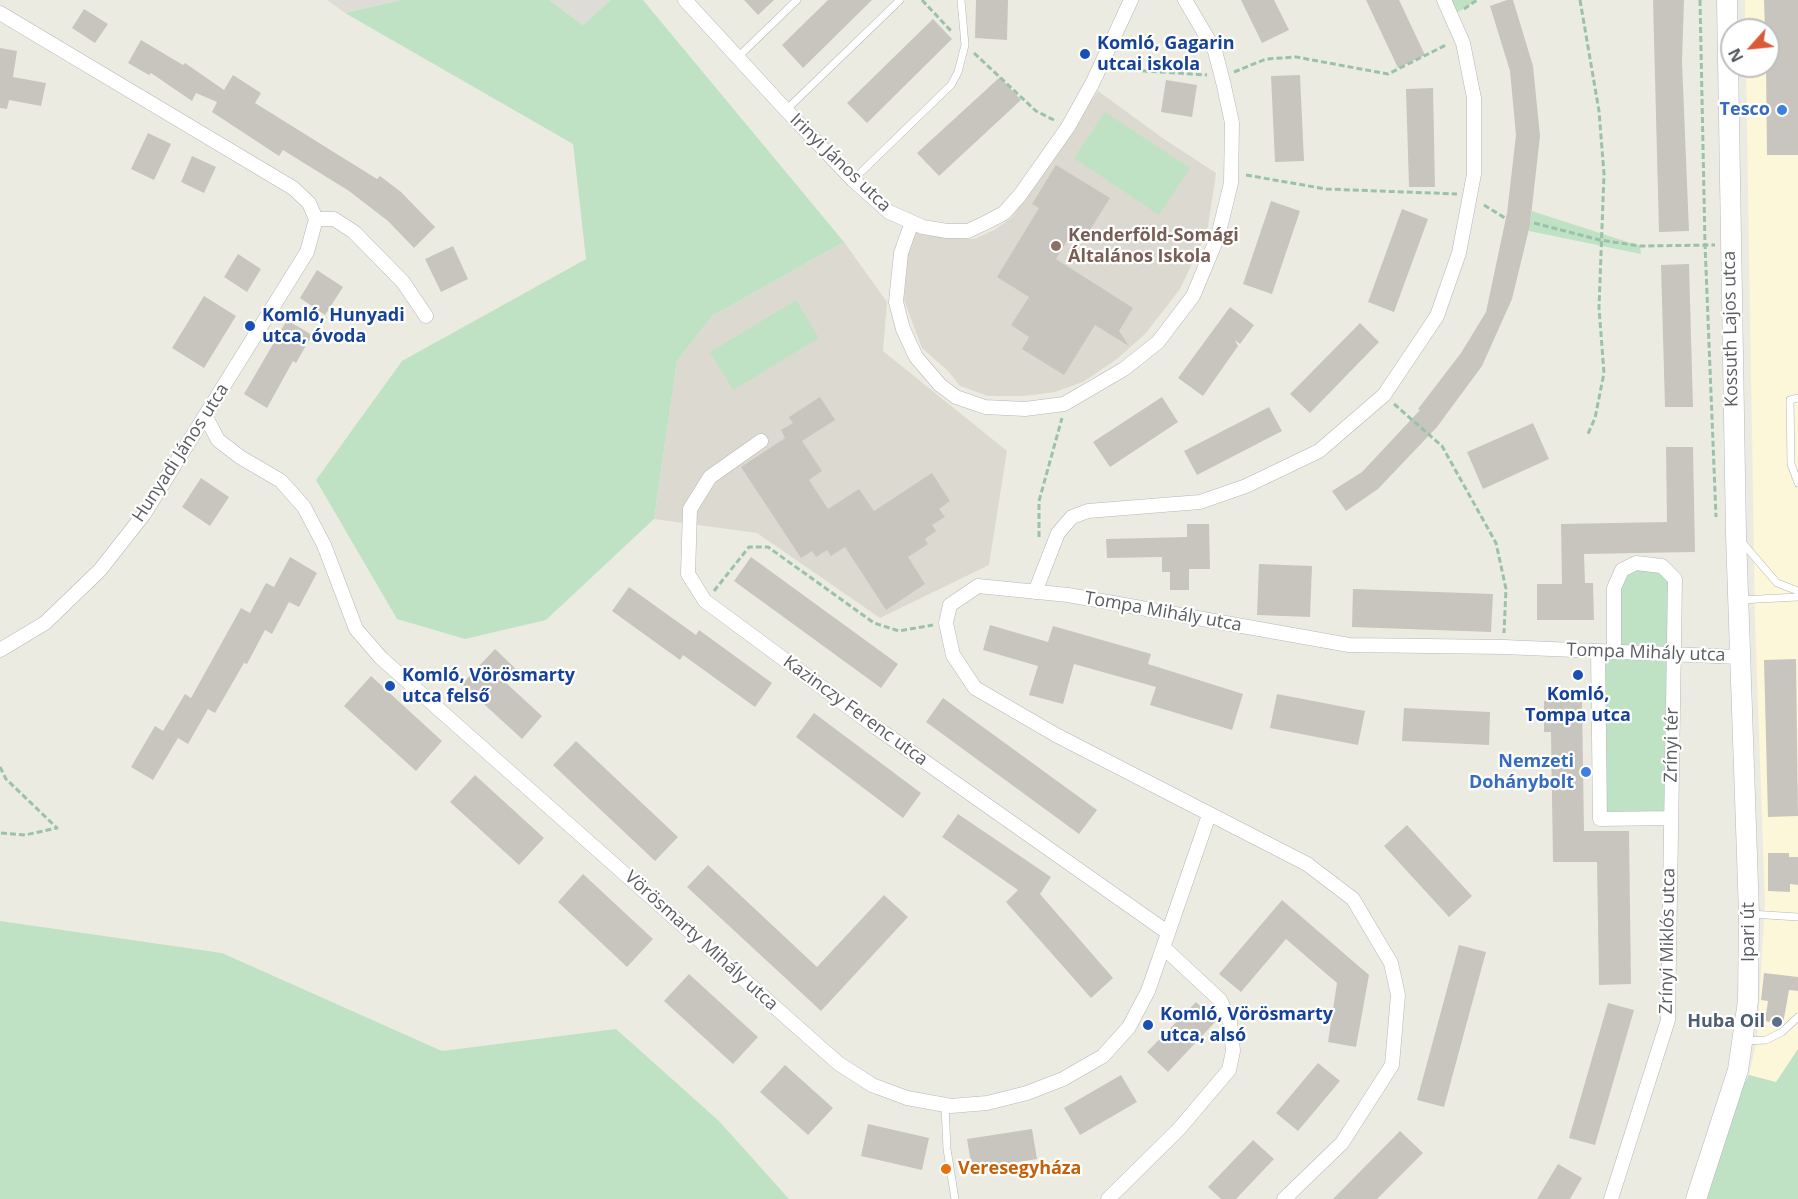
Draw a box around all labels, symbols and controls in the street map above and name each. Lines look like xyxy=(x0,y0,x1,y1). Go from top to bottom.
north arrow xyxy=(1720,18,1780,78)
place label: Komló, Gagarin utcai iskola xyxy=(1097,33,1235,76)
text: N xyxy=(1723,44,1749,66)
marker: Komló, Gagarin utcai iskola xyxy=(1078,47,1092,61)
place label: Tesco xyxy=(1720,99,1770,121)
marker: Tesco xyxy=(1775,103,1789,117)
street label: Irinyi János utca xyxy=(785,109,895,217)
place label: Kenderföld-Somági Általános Iskola xyxy=(1068,225,1239,268)
marker: Kenderföld-Somági Általános Iskola xyxy=(1049,239,1063,253)
street label: Kossuth Lajos utca xyxy=(1719,251,1743,407)
place label: Komló, Hunyadi utca, óvoda xyxy=(262,305,405,348)
marker: Komló, Hunyadi utca, óvoda xyxy=(243,319,257,333)
street label: Hunyadi János utca xyxy=(128,380,234,526)
street label: Tompa Mihály utca xyxy=(1083,588,1243,636)
street label: Tompa Mihály utca xyxy=(1566,639,1726,667)
street label: Kazinczy Ferenc utca xyxy=(779,651,931,771)
place label: Komló, Vörösmarty utca felső xyxy=(402,665,575,708)
marker: Komló, Tompa utca xyxy=(1571,668,1585,682)
marker: Komló, Vörösmarty utca felső xyxy=(383,679,397,693)
place label: Komló, Tompa utca xyxy=(1525,684,1631,726)
street label: Zrínyi tér xyxy=(1661,707,1683,783)
place label: Nemzeti Dohánybolt xyxy=(1469,751,1574,794)
marker: Nemzeti Dohánybolt xyxy=(1579,765,1593,779)
street label: Vörösmarty Mihály utca xyxy=(620,867,782,1015)
street label: Zrínyi Miklós utca xyxy=(1656,868,1680,1014)
street label: Ipari út xyxy=(1738,902,1760,962)
place label: Komló, Vörösmarty utca, alsó xyxy=(1160,1004,1333,1046)
place label: Huba Oil xyxy=(1687,1011,1765,1033)
marker: Huba Oil xyxy=(1770,1015,1784,1029)
marker: Komló, Vörösmarty utca, alsó xyxy=(1141,1018,1155,1032)
place label: Veresegyháza xyxy=(958,1158,1081,1180)
marker: Veresegyháza xyxy=(939,1162,953,1176)

